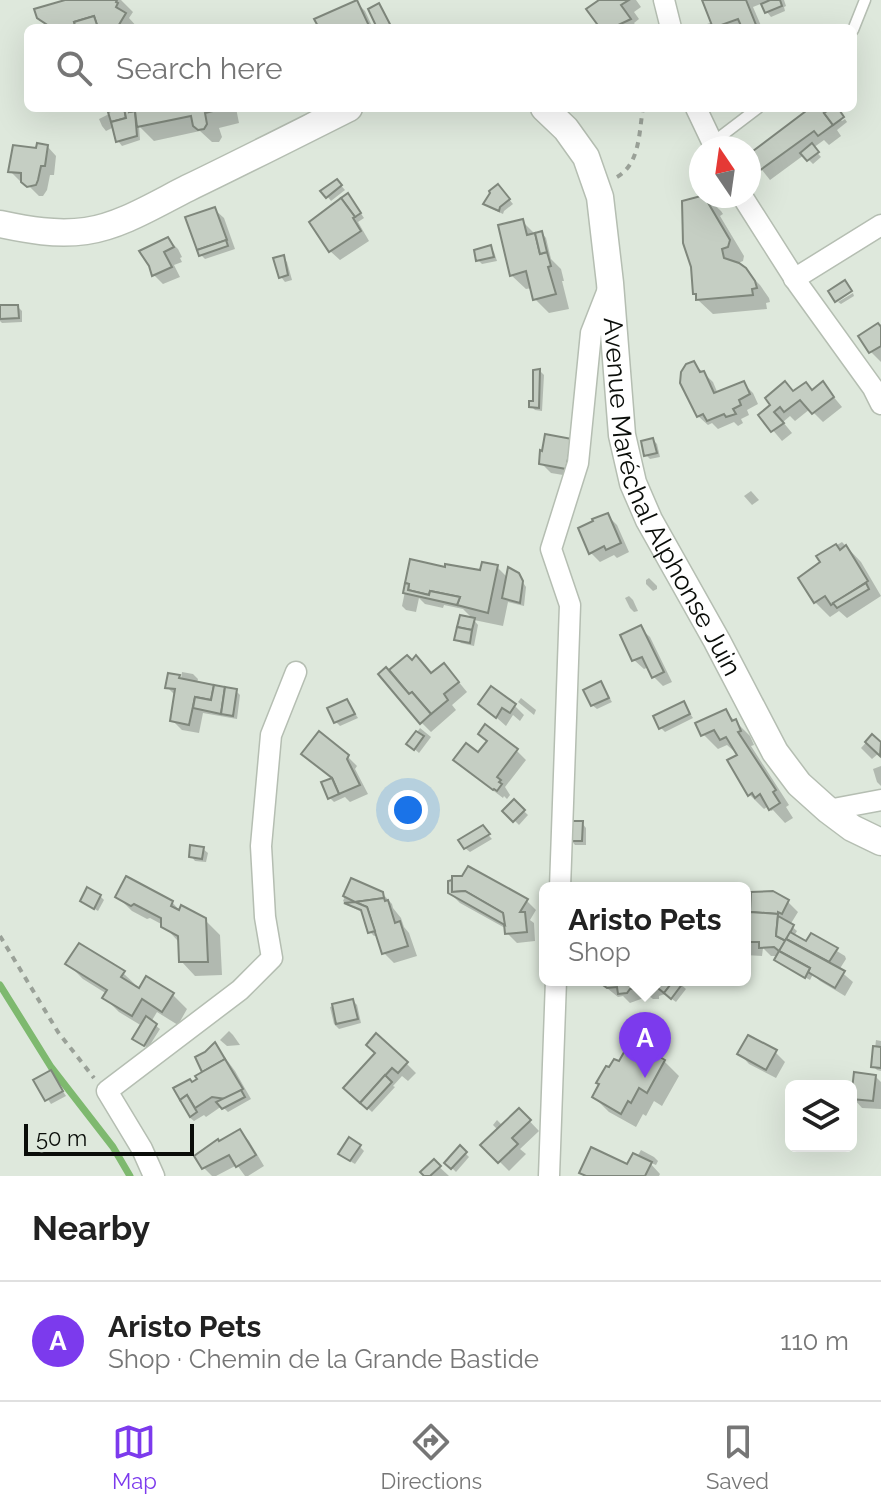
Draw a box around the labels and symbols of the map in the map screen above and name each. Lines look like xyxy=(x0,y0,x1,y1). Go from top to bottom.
north arrow xyxy=(689,136,761,208)
street label: Avenue Maréchal Alphonse Juin xyxy=(598,316,747,681)
your location xyxy=(388,790,428,830)
pin: A xyxy=(619,1012,671,1078)
scale bar xyxy=(24,1120,194,1156)

